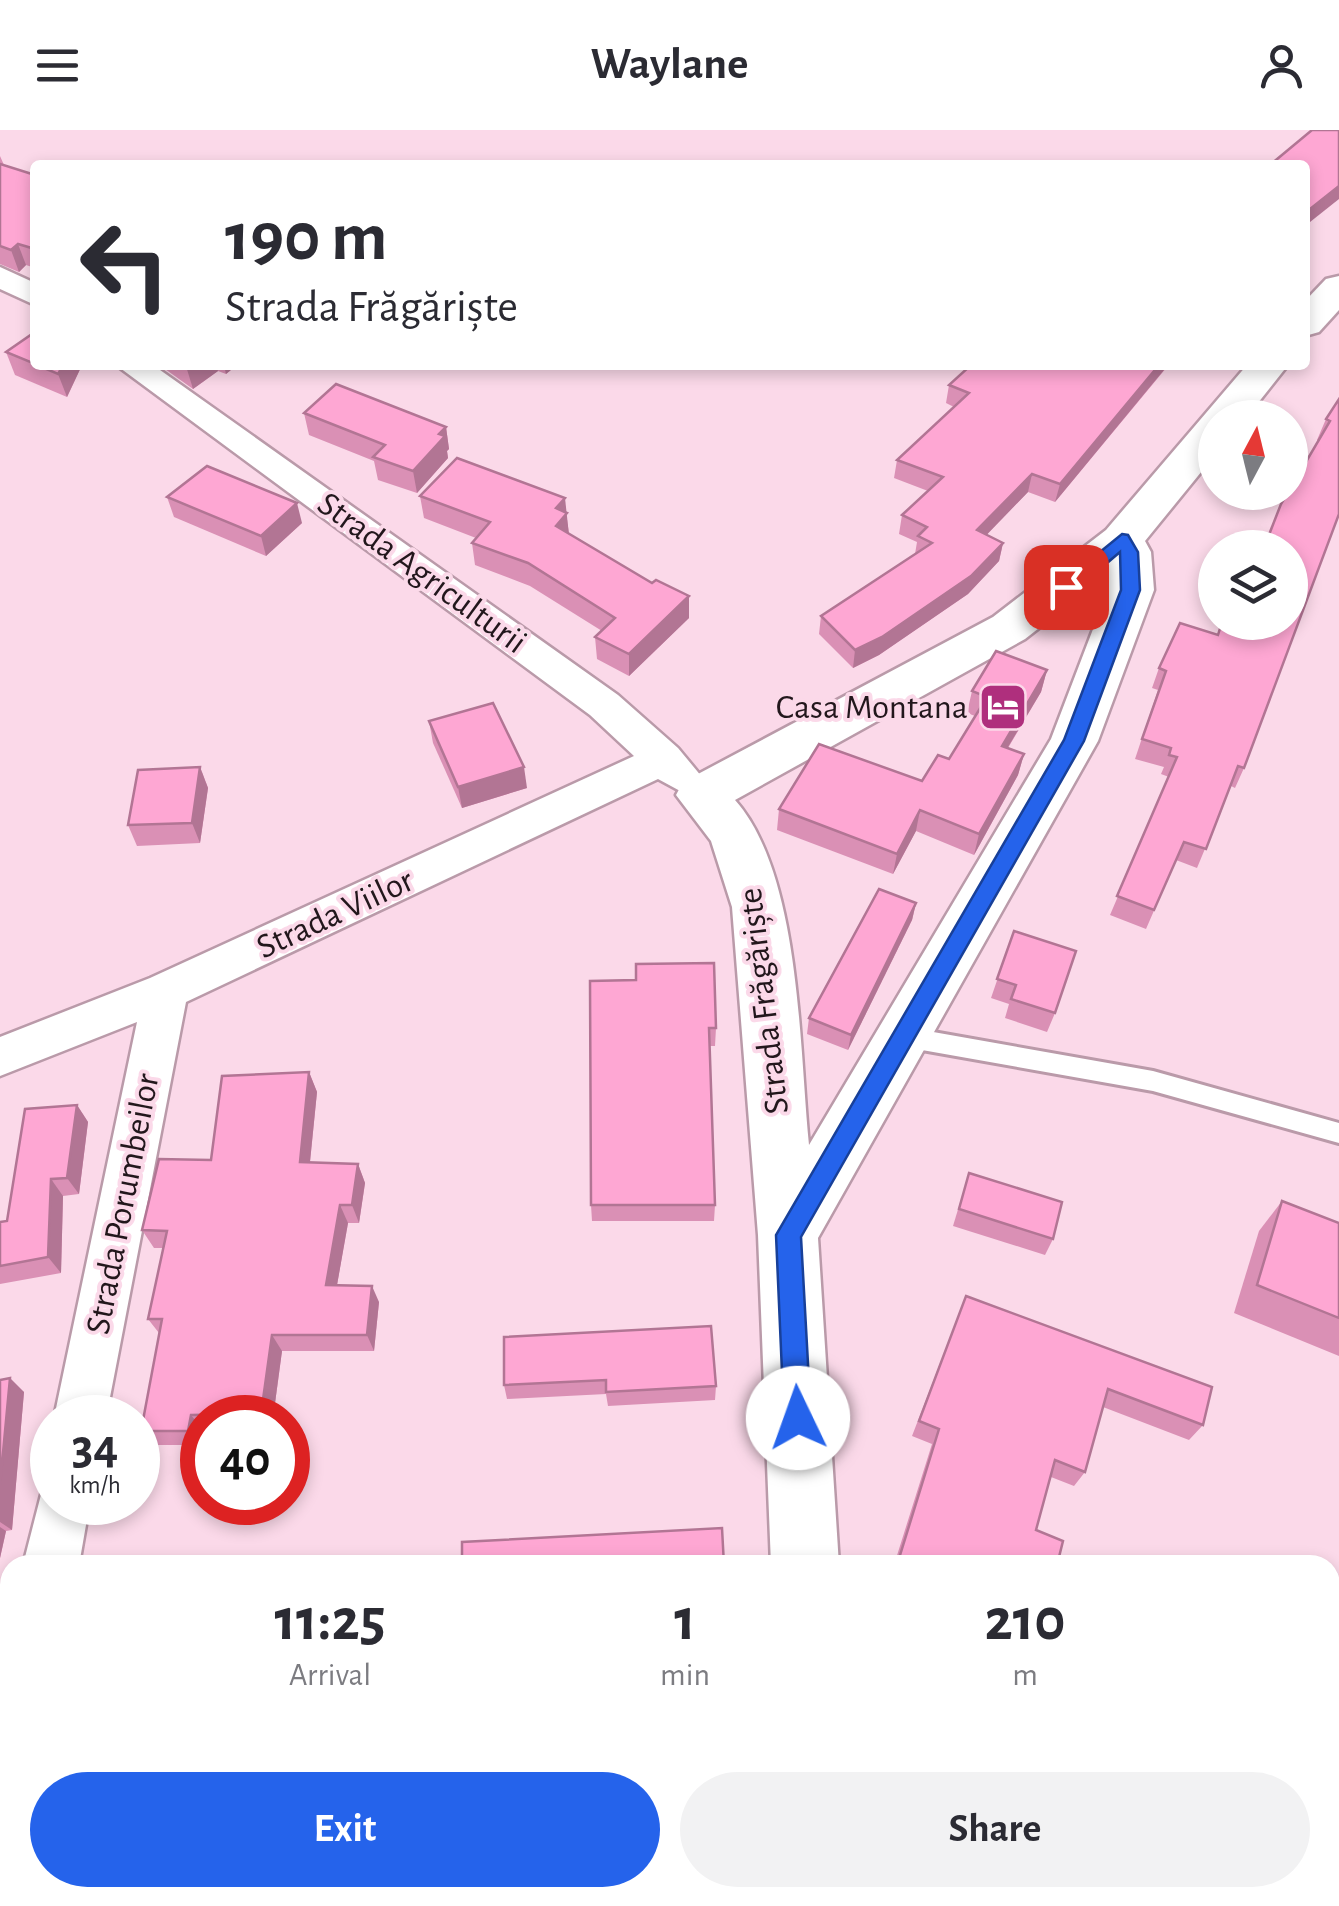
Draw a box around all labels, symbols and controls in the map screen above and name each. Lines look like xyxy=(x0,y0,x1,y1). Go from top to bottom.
icon: menu xyxy=(30,38,85,93)
icon: person xyxy=(1254,38,1309,93)
text: Waylane xyxy=(591,42,748,87)
icon: left xyxy=(60,200,190,330)
text: 190 m xyxy=(225,203,388,273)
text: Strada Frăgăriște xyxy=(225,285,518,330)
north arrow xyxy=(1198,400,1308,510)
map controls xyxy=(1198,400,1308,640)
street label: Strada Agriculturii xyxy=(311,486,533,660)
button: layers xyxy=(1198,530,1308,640)
pin xyxy=(1024,545,1109,630)
icon: arrive xyxy=(1039,560,1094,615)
hotel icon: Casa Montana xyxy=(977,681,1029,733)
place label: Casa Montana xyxy=(776,690,968,725)
street label: Strada Viilor xyxy=(251,862,419,965)
street label: Strada Frăgăriște xyxy=(733,886,797,1116)
street label: Strada Porumbeilor xyxy=(81,1070,166,1337)
position arrow xyxy=(746,1366,850,1470)
speed limit sign: 40 xyxy=(180,1395,310,1525)
text: 34 xyxy=(72,1423,118,1473)
text: km/h xyxy=(69,1473,121,1498)
text: 11:25 xyxy=(274,1591,386,1651)
text: 1 xyxy=(674,1591,696,1651)
text: 210 xyxy=(984,1591,1066,1651)
text: Arrival xyxy=(289,1659,371,1691)
text: min xyxy=(660,1659,710,1691)
text: m xyxy=(1012,1659,1038,1691)
button: Exit xyxy=(30,1772,660,1887)
button: Share xyxy=(680,1772,1310,1887)

